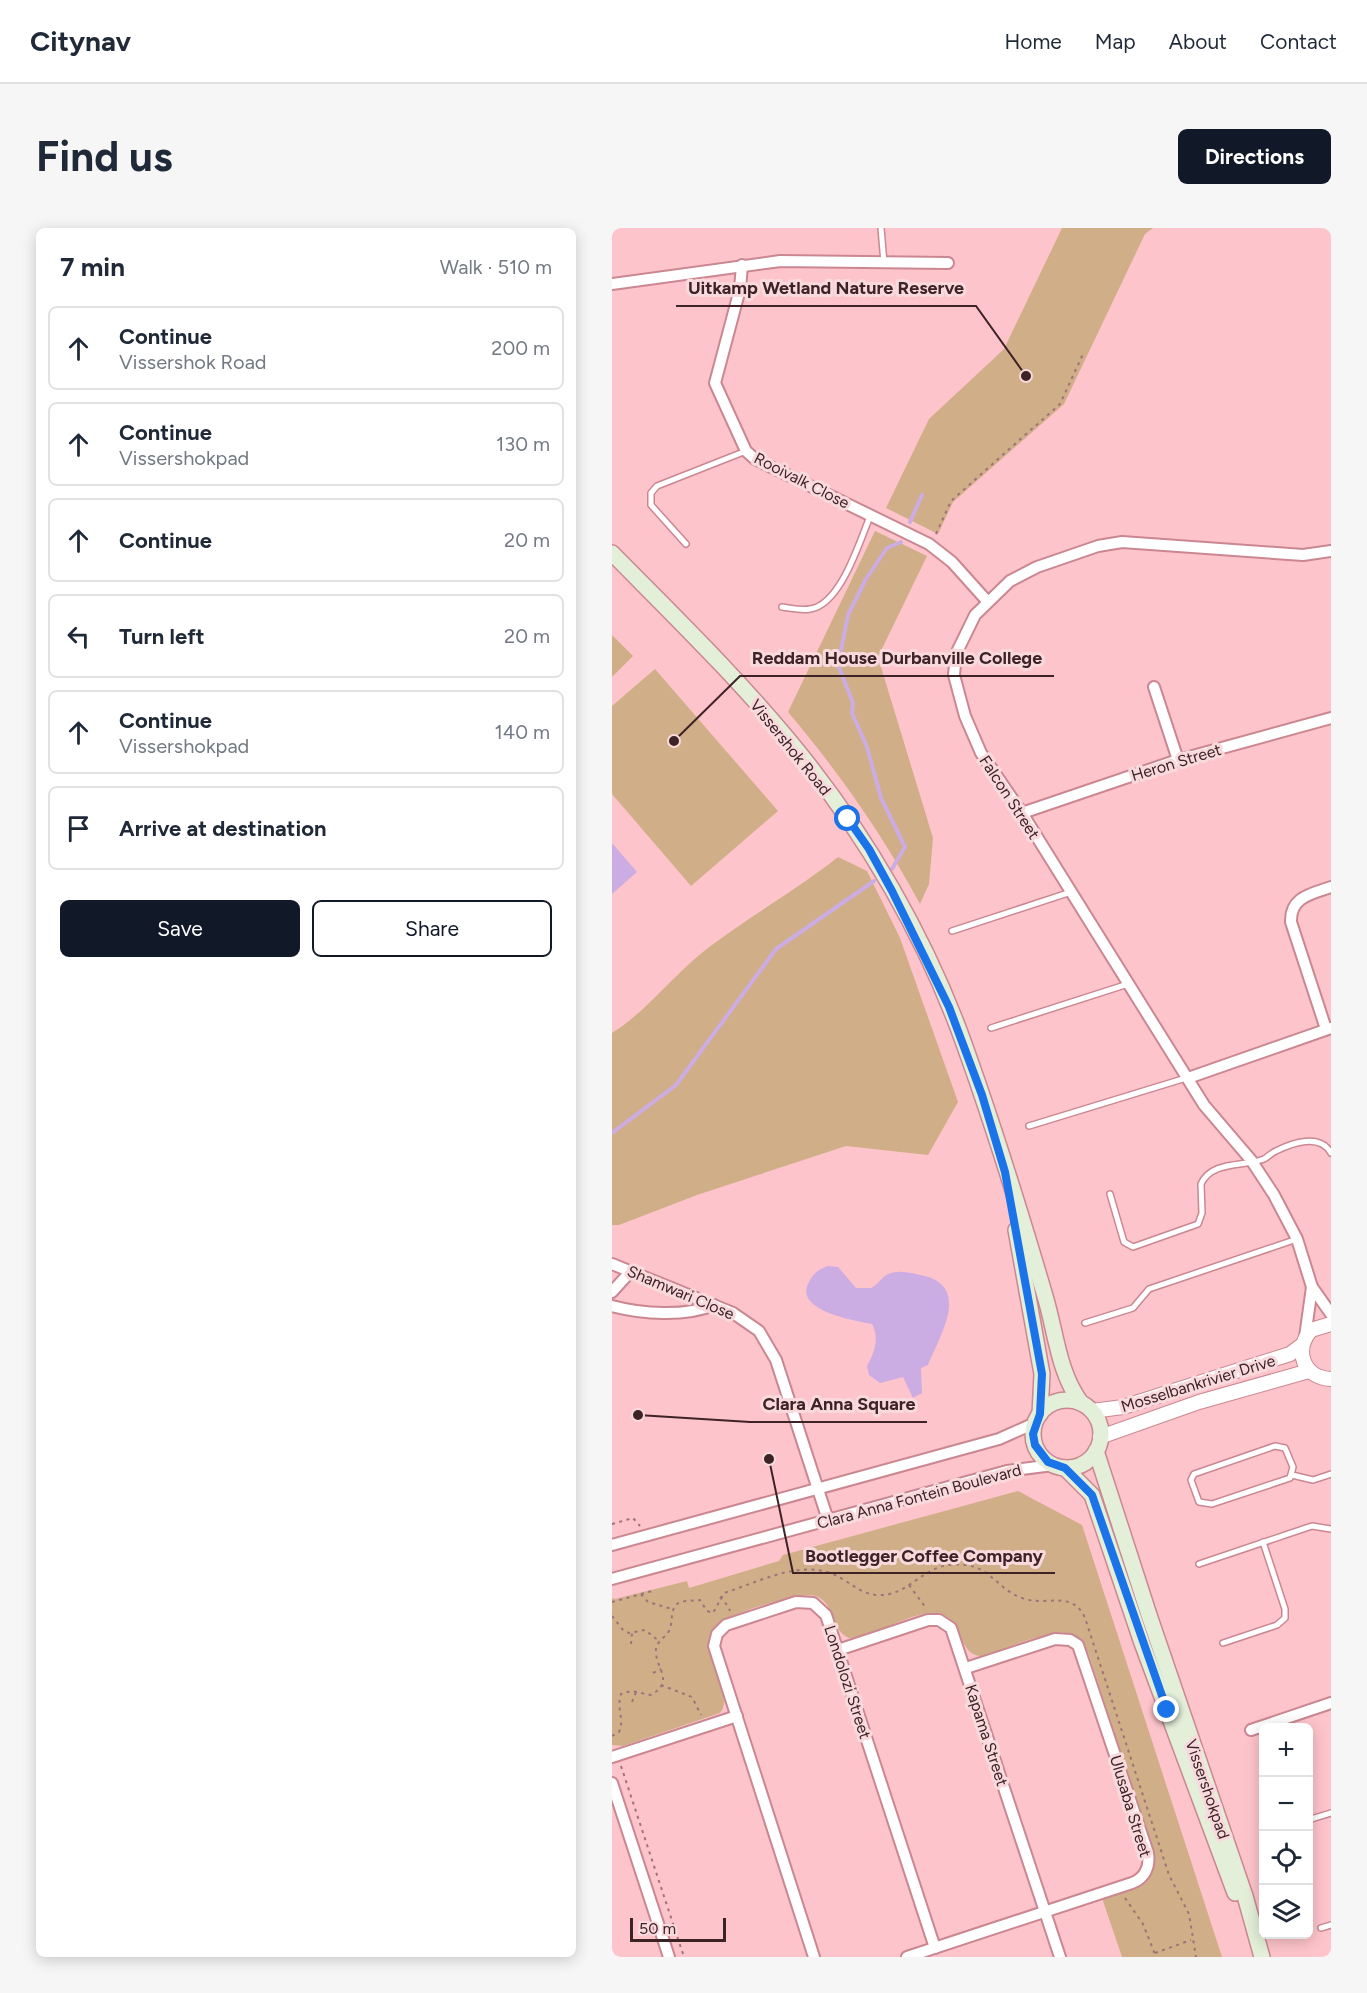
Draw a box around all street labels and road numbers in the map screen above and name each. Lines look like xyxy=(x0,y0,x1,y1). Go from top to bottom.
street label: Rooivalk Close xyxy=(751,448,853,513)
street label: Vissershok Road xyxy=(746,695,835,799)
street label: Heron Street xyxy=(1129,740,1223,785)
street label: Falcon Street xyxy=(975,752,1044,843)
street label: Shamwari Close xyxy=(624,1261,737,1324)
street label: Mosselbankrivier Drive xyxy=(1119,1351,1278,1416)
street label: Clara Anna Fontein Boulevard xyxy=(815,1460,1023,1533)
street label: Londolozi Street xyxy=(820,1623,875,1741)
street label: Kapama Street xyxy=(961,1682,1012,1788)
street label: Vissershokpad xyxy=(1182,1737,1233,1842)
street label: Ulusaba Street xyxy=(1106,1753,1155,1859)

